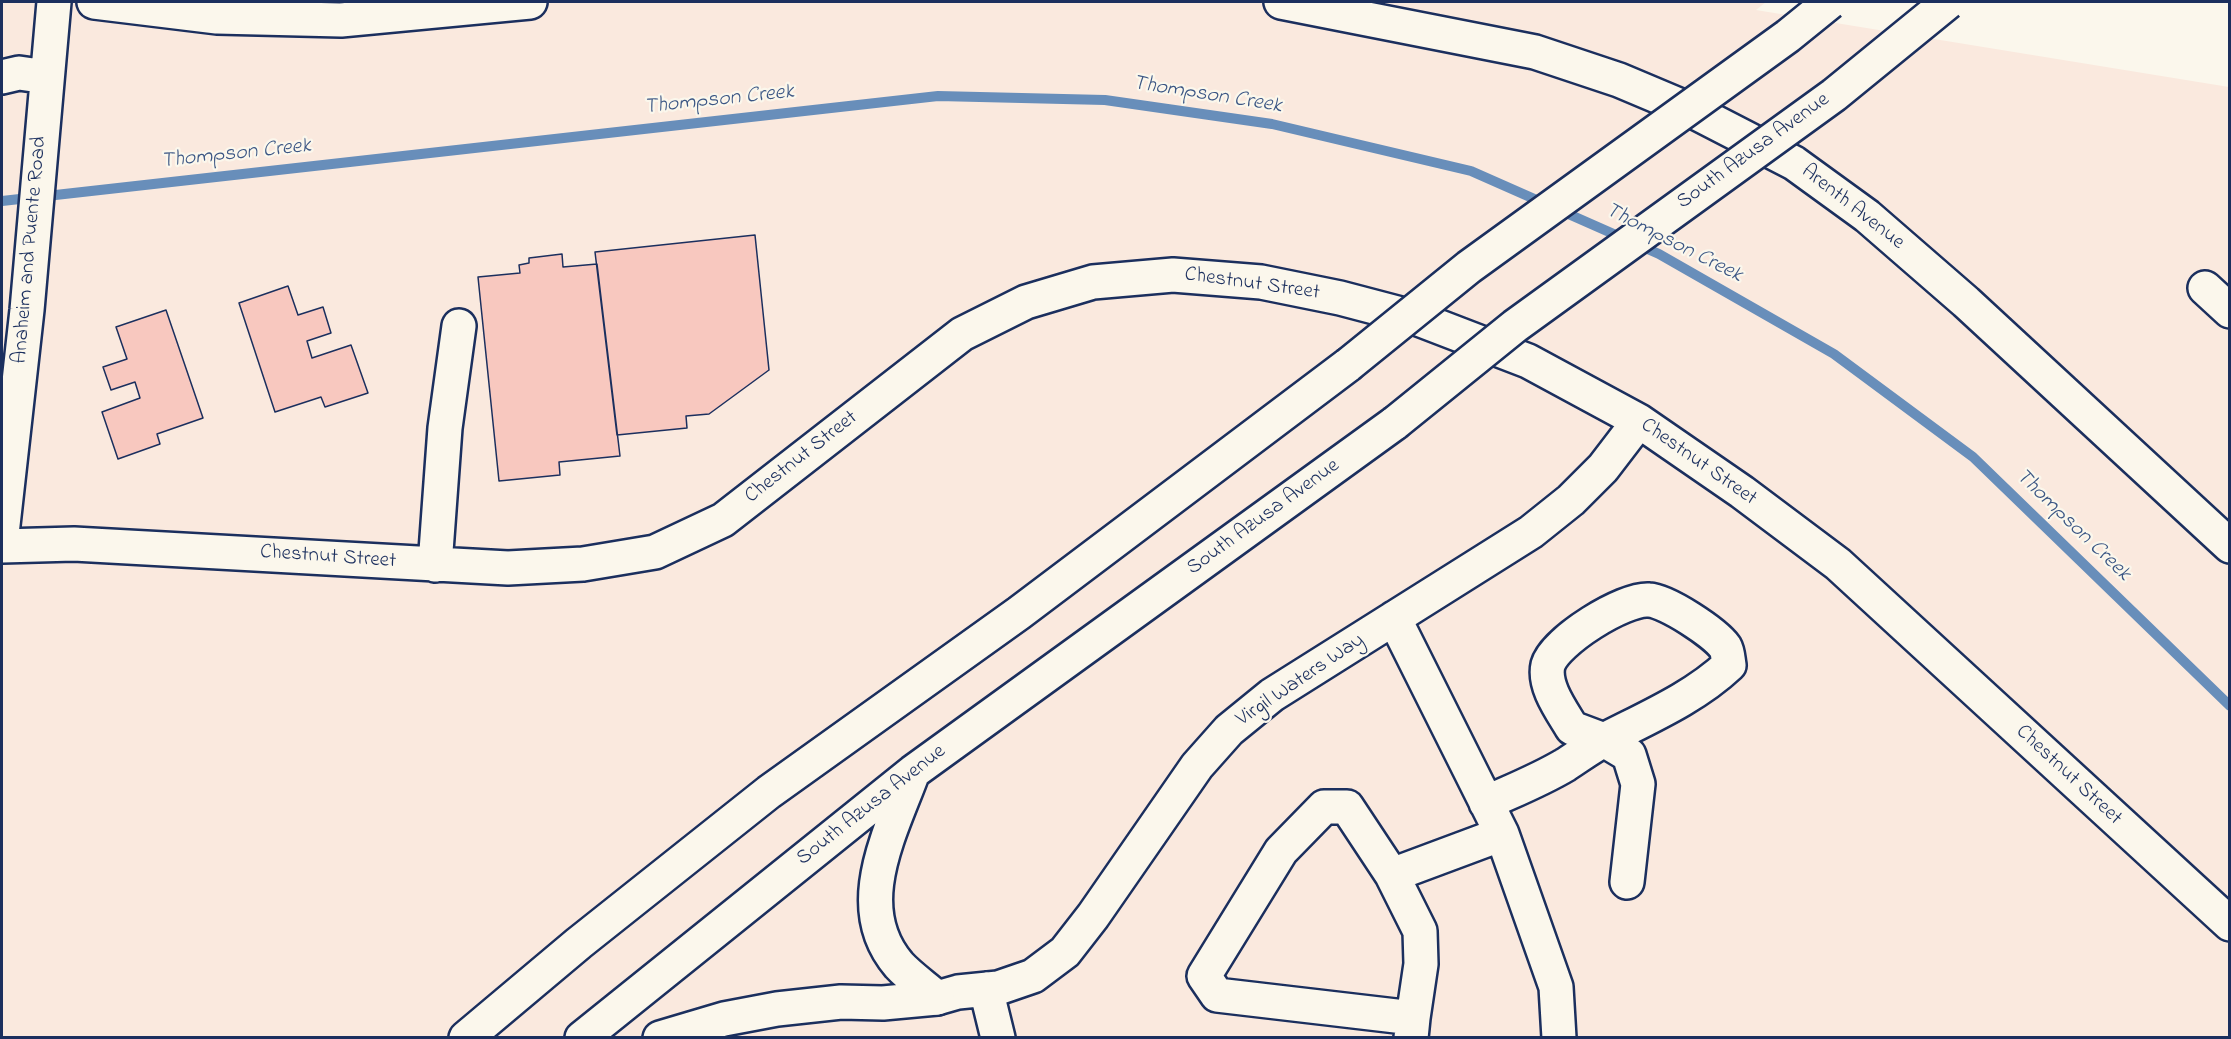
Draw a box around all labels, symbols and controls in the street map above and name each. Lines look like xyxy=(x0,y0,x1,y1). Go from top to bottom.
water label: Thompson Creek xyxy=(1130,71,1284,121)
water label: Thompson Creek xyxy=(643,80,795,122)
street label: South Azusa Avenue xyxy=(1673,88,1835,216)
water label: Thompson Creek xyxy=(160,134,312,176)
street label: Anaheim and Puente Road xyxy=(9,135,53,365)
street label: Arenth Avenue xyxy=(1795,160,1909,256)
water label: Thompson Creek xyxy=(1600,198,1746,290)
street label: Chestnut Street xyxy=(1183,263,1321,307)
street label: Chestnut Street xyxy=(741,406,863,510)
street label: Chestnut Street xyxy=(1635,414,1761,512)
street label: South Azusa Avenue xyxy=(1183,454,1345,582)
water label: Thompson Creek xyxy=(2009,464,2135,588)
street label: Chestnut Street xyxy=(259,541,397,575)
street label: Virgil Waters Way xyxy=(1232,629,1370,733)
street label: Chestnut Street xyxy=(2010,720,2126,832)
street label: South Azusa Avenue xyxy=(792,740,952,872)

